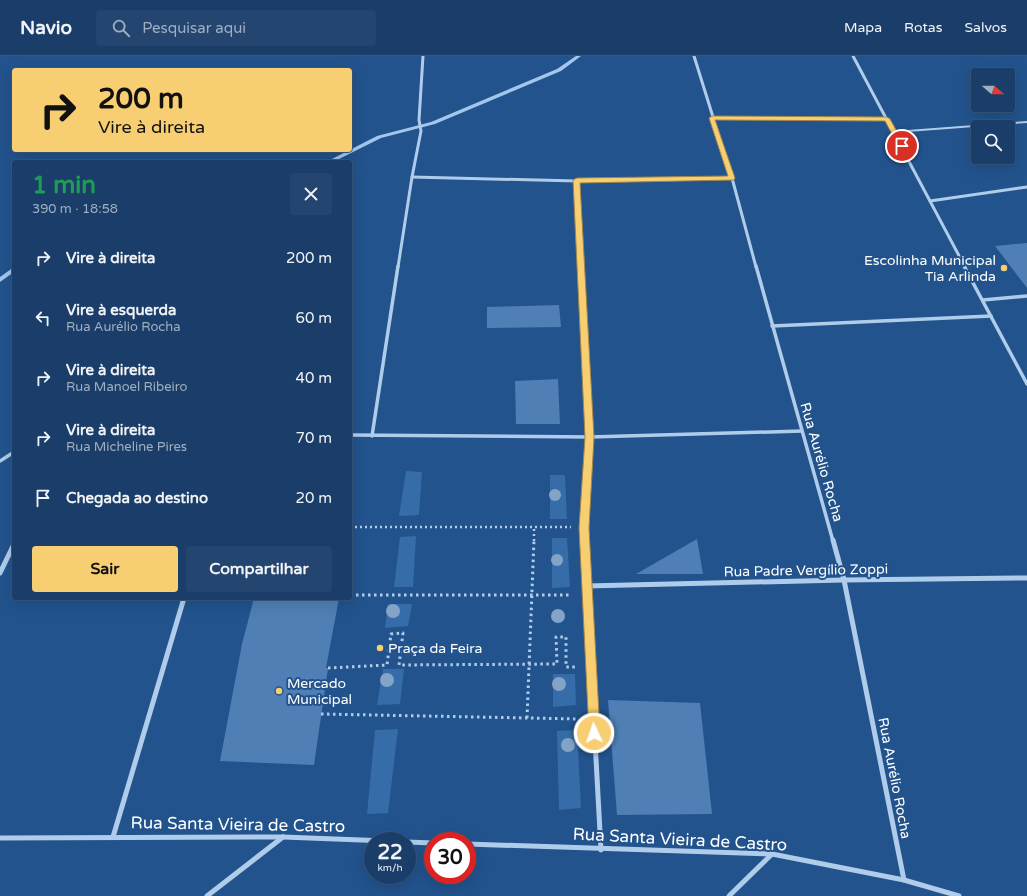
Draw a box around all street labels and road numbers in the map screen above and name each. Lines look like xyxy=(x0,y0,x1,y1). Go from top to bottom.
street label: Rua Aurélio Rocha xyxy=(796,401,847,524)
street label: Rua Padre Vergílio Zoppi xyxy=(724,561,888,580)
street label: Rua Aurélio Rocha xyxy=(874,716,915,840)
street label: Rua Santa Vieira de Castro xyxy=(131,812,345,837)
street label: Rua Santa Vieira de Castro xyxy=(572,823,788,856)

